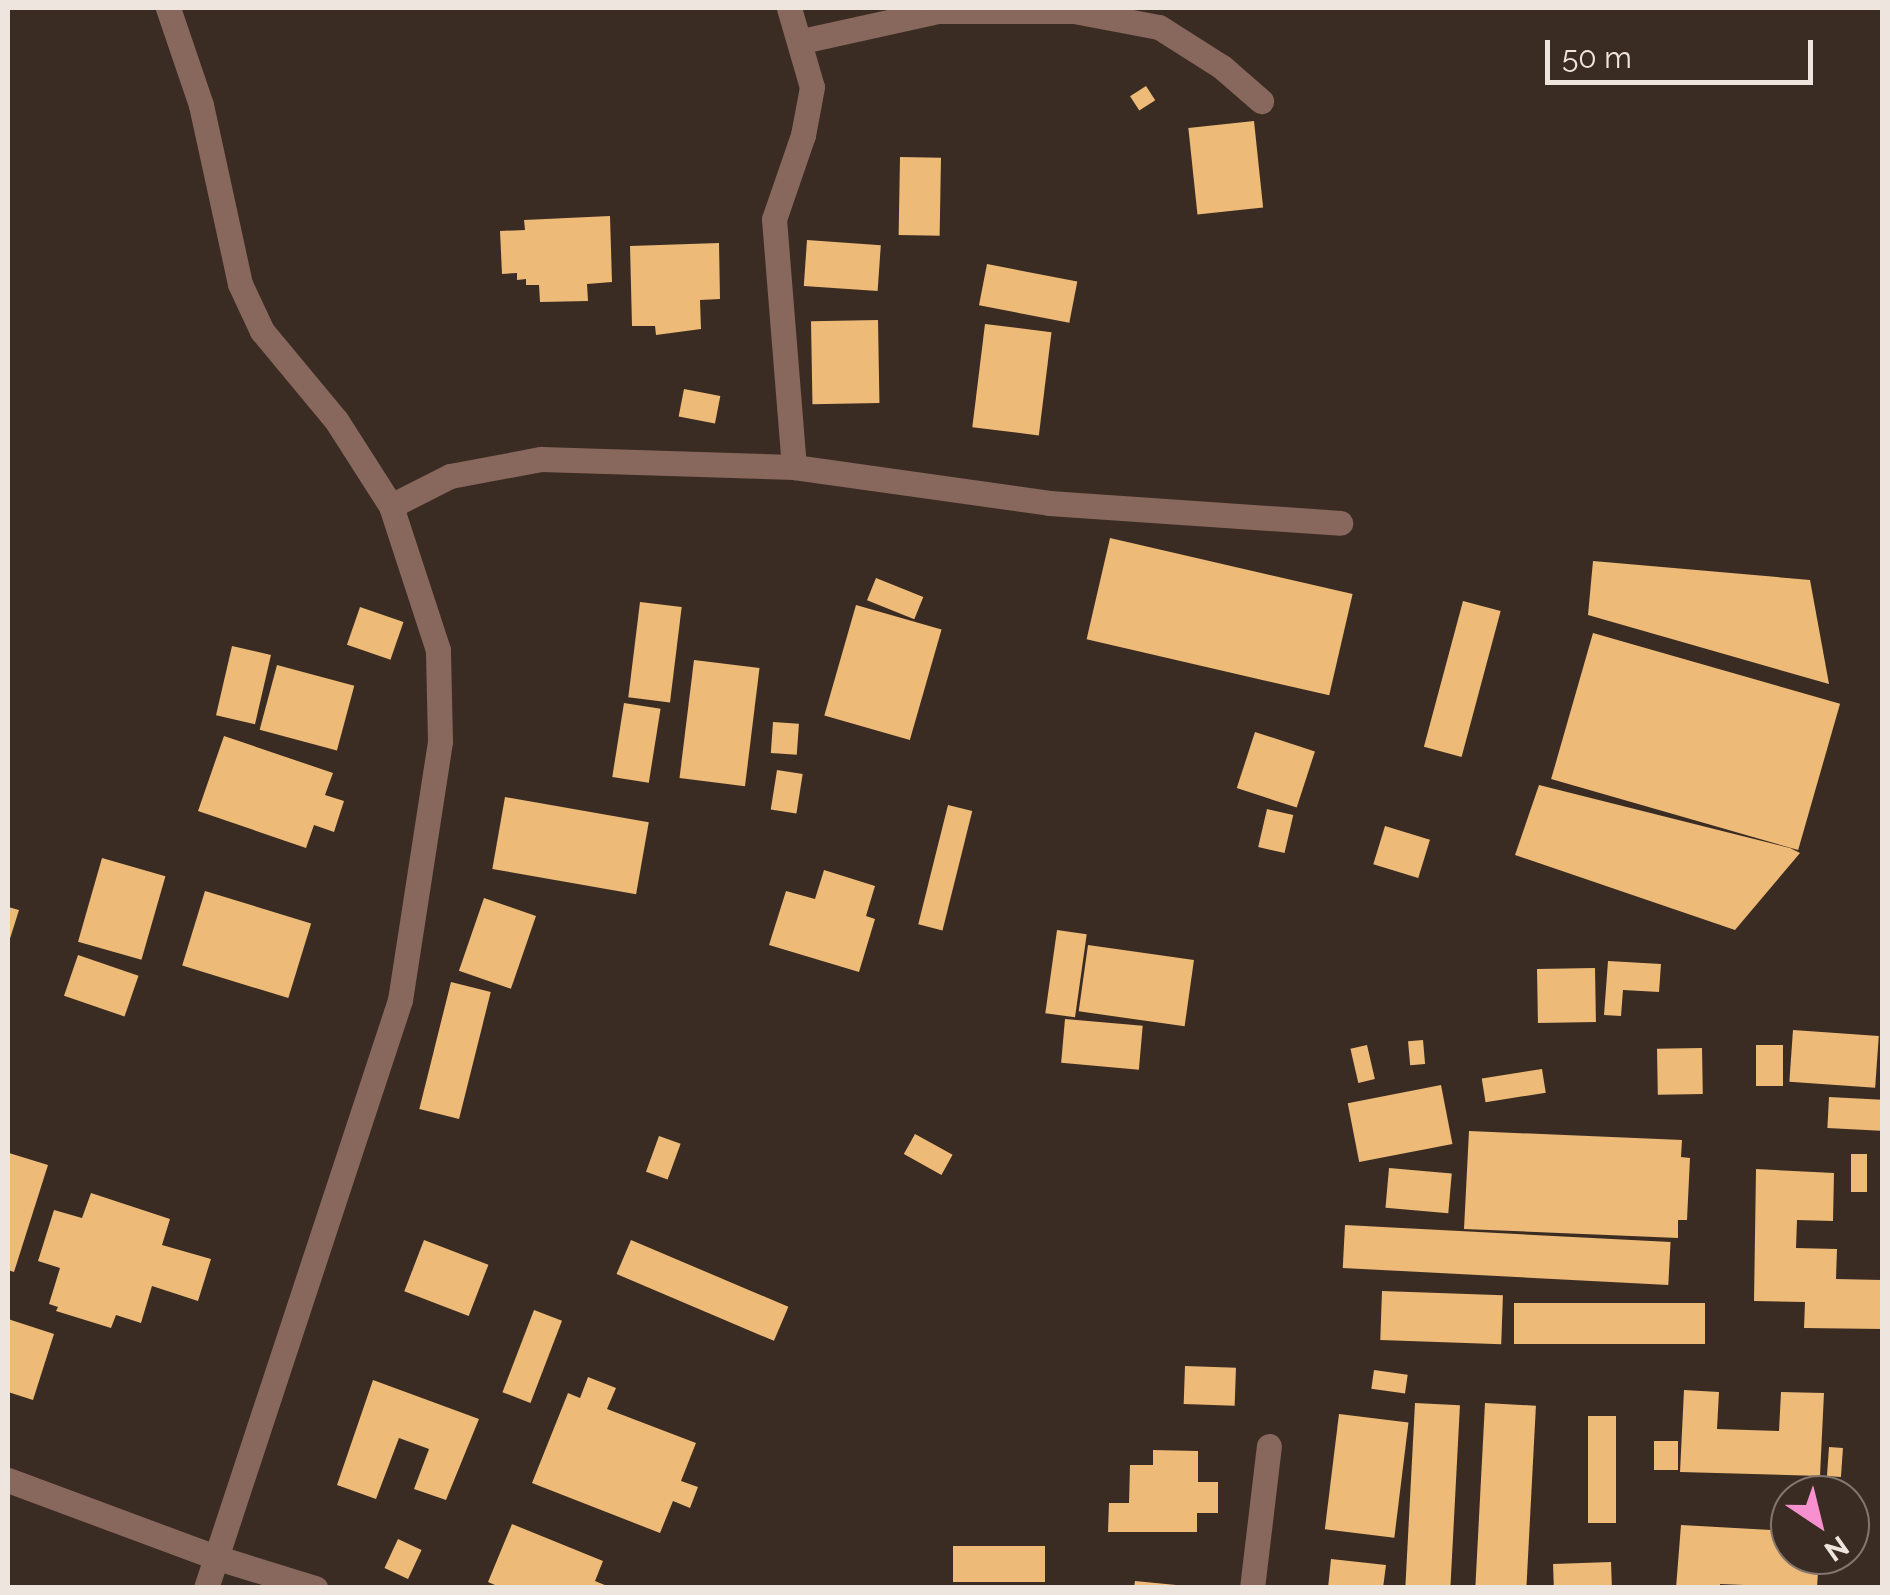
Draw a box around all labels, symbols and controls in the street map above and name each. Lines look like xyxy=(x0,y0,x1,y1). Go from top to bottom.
scale bar xyxy=(1550,20,1818,82)
text: 50 m xyxy=(1562,40,1632,75)
north arrow xyxy=(1770,1475,1870,1575)
text: N xyxy=(1818,1529,1855,1568)

